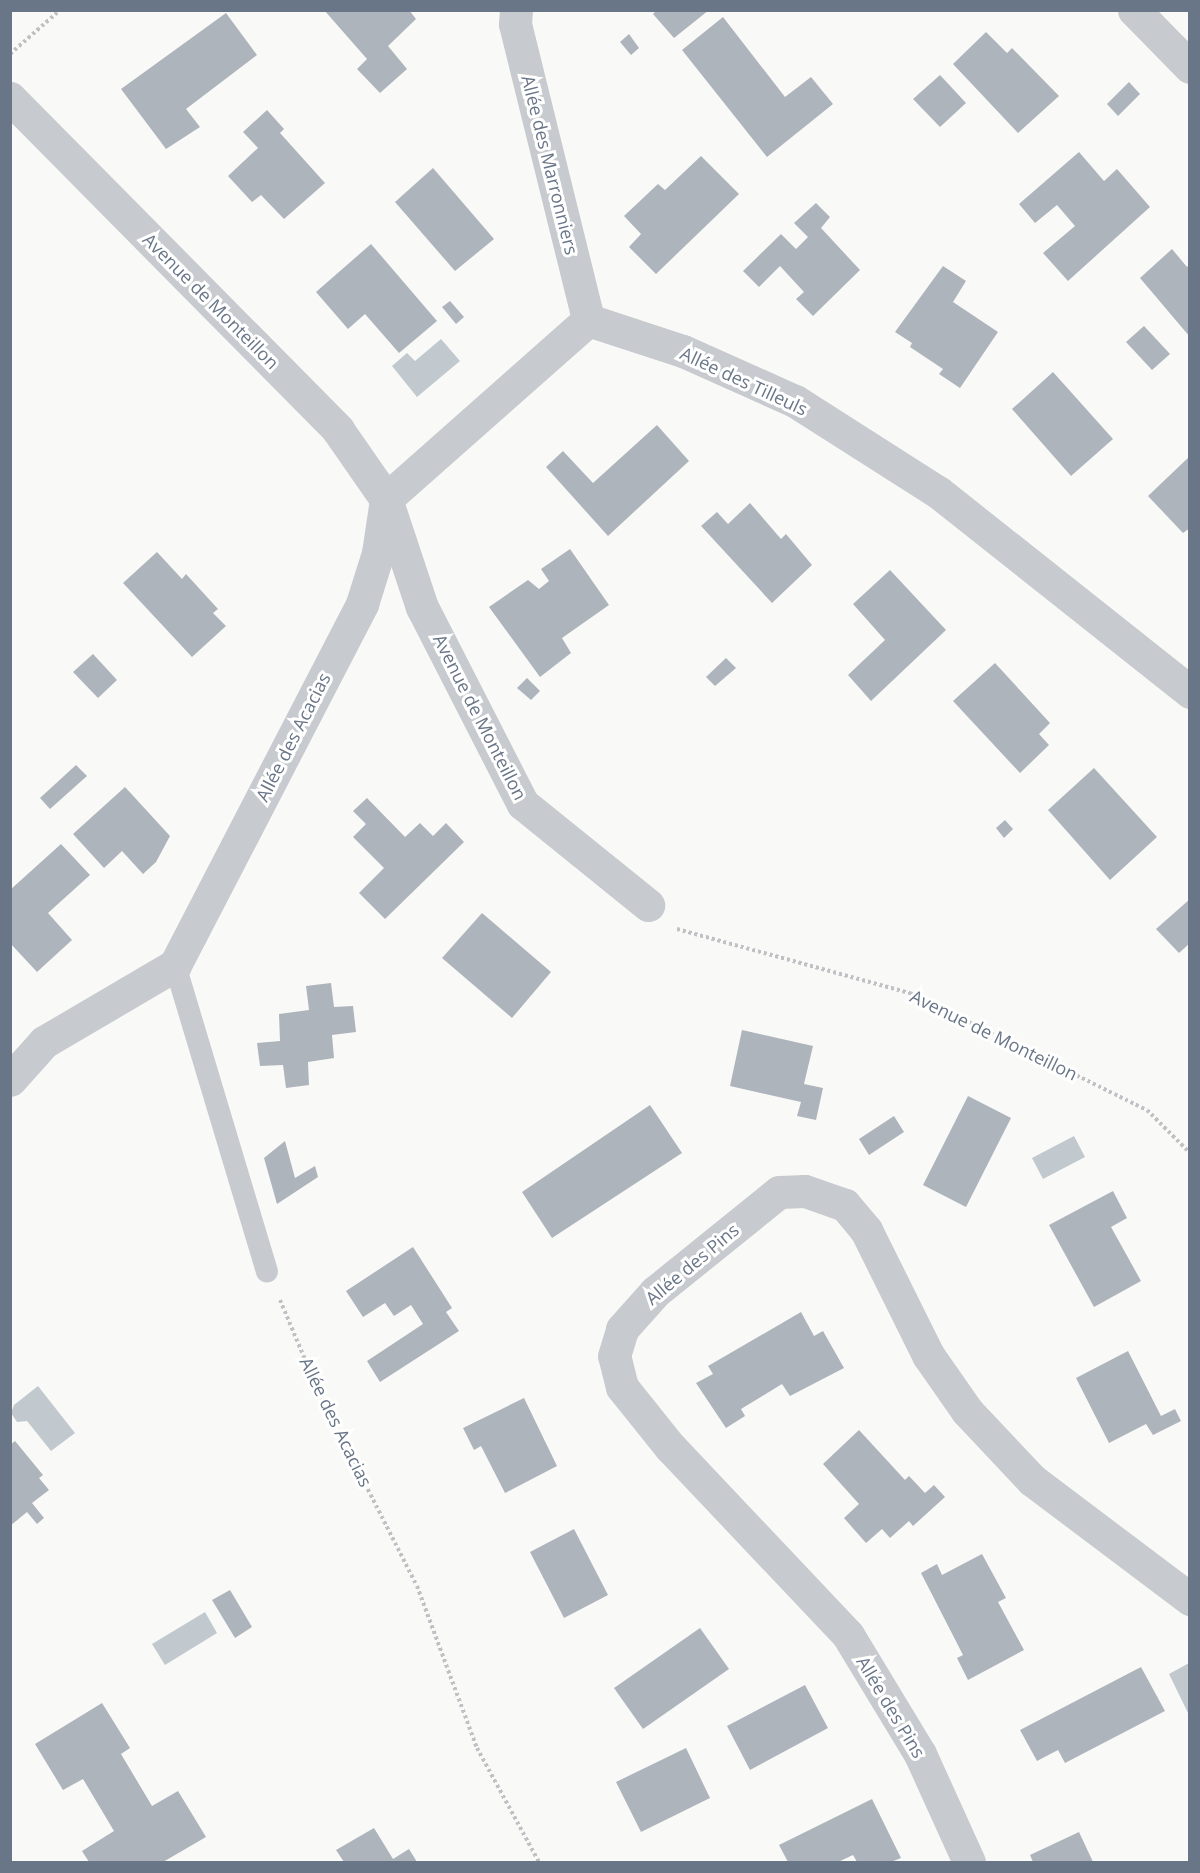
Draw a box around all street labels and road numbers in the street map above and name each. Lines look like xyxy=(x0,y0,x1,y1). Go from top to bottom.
street label: Allée des Marronniers xyxy=(517,73,583,257)
street label: Avenue de Monteillon xyxy=(139,229,283,373)
street label: Allée des Tilleuls xyxy=(677,342,811,420)
street label: Avenue de Monteillon xyxy=(429,630,531,804)
street label: Allée des Acacias xyxy=(251,669,335,805)
street label: Avenue de Monteillon xyxy=(907,985,1081,1085)
street label: Allée des Pins xyxy=(641,1219,743,1309)
street label: Allée des Acacias xyxy=(295,1354,377,1490)
street label: Allée des Pins xyxy=(852,1652,930,1762)

